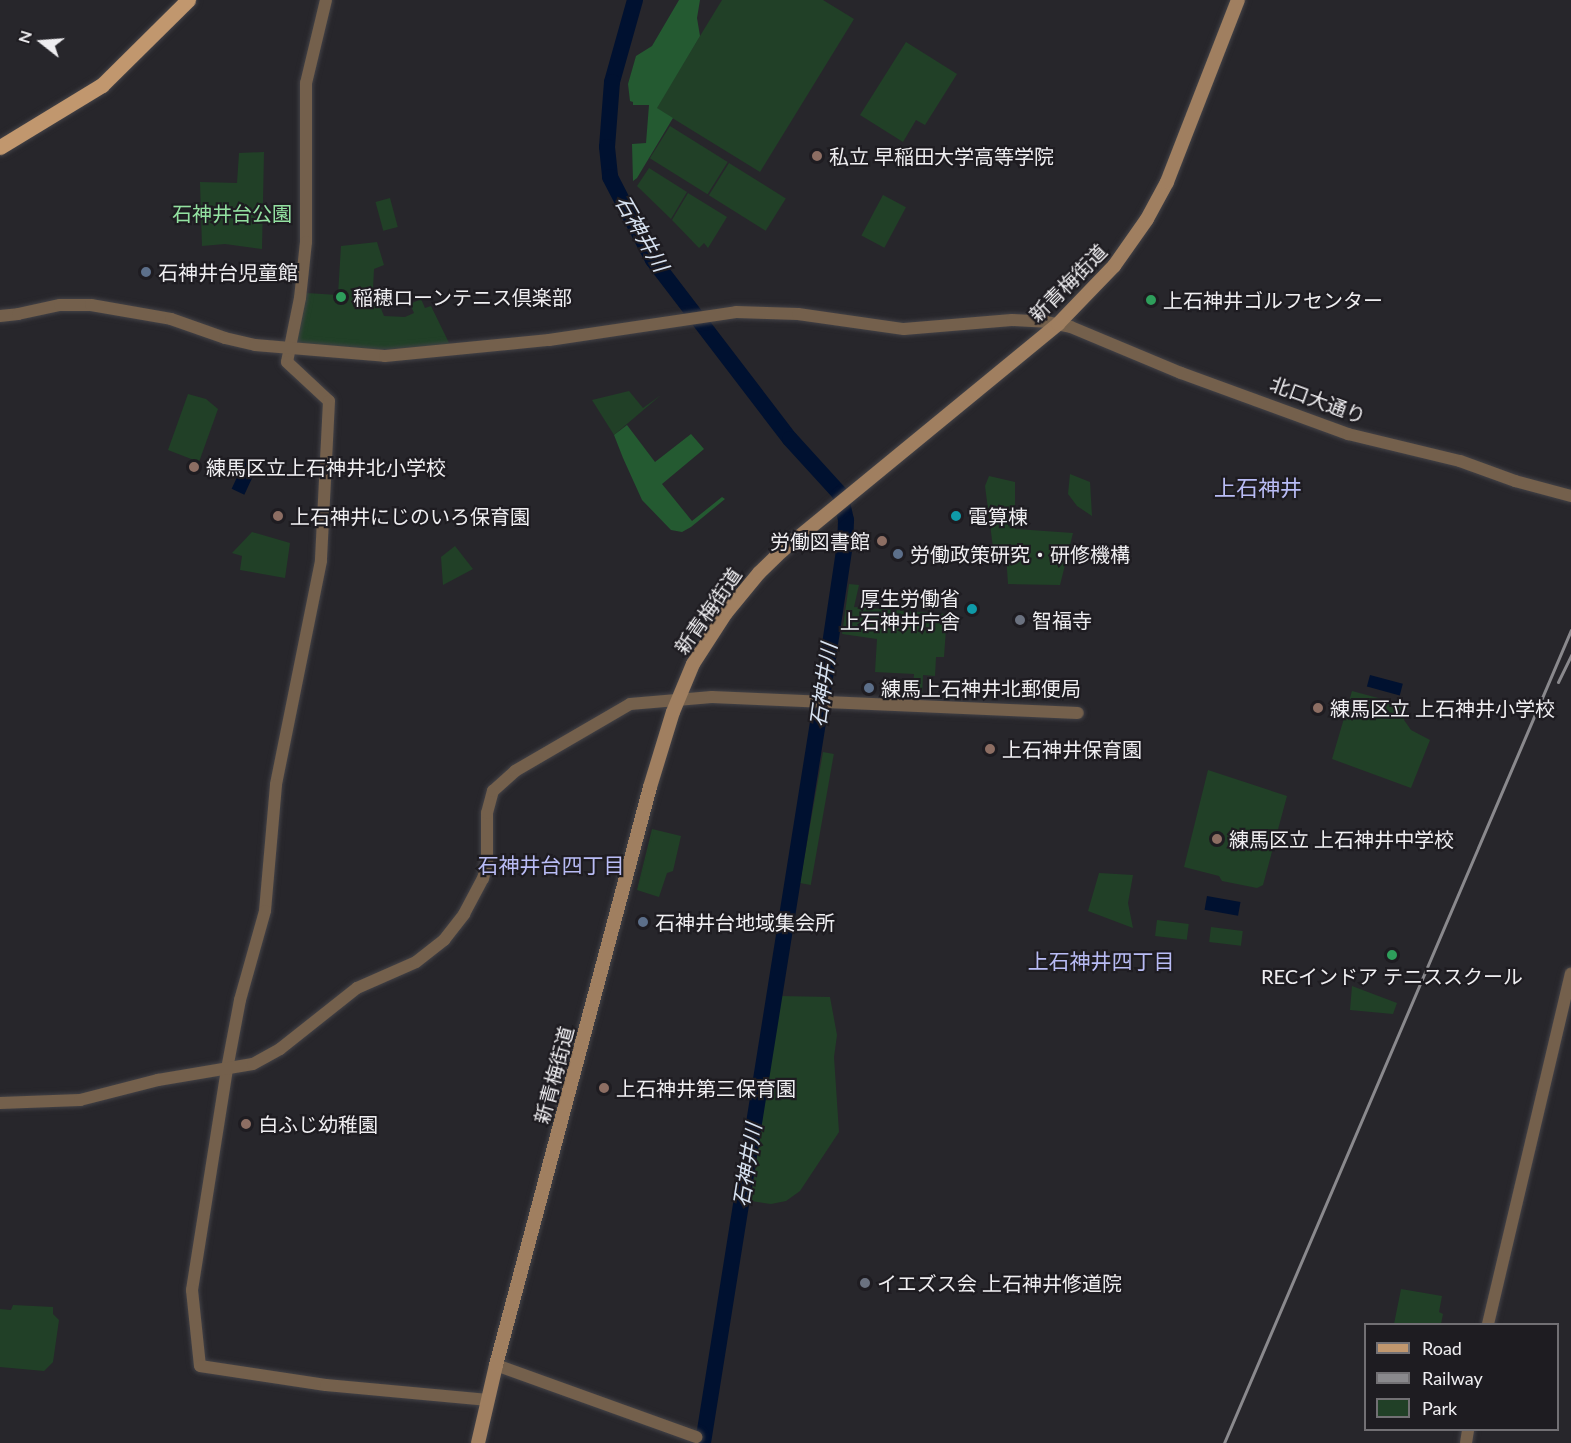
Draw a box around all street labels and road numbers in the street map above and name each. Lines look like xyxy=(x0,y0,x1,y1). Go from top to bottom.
street label: 新青梅街道 xyxy=(1024,239,1112,327)
street label: 北口大通り xyxy=(1267,372,1369,428)
street label: 新青梅街道 xyxy=(669,563,747,659)
street label: 新青梅街道 xyxy=(529,1024,579,1126)

